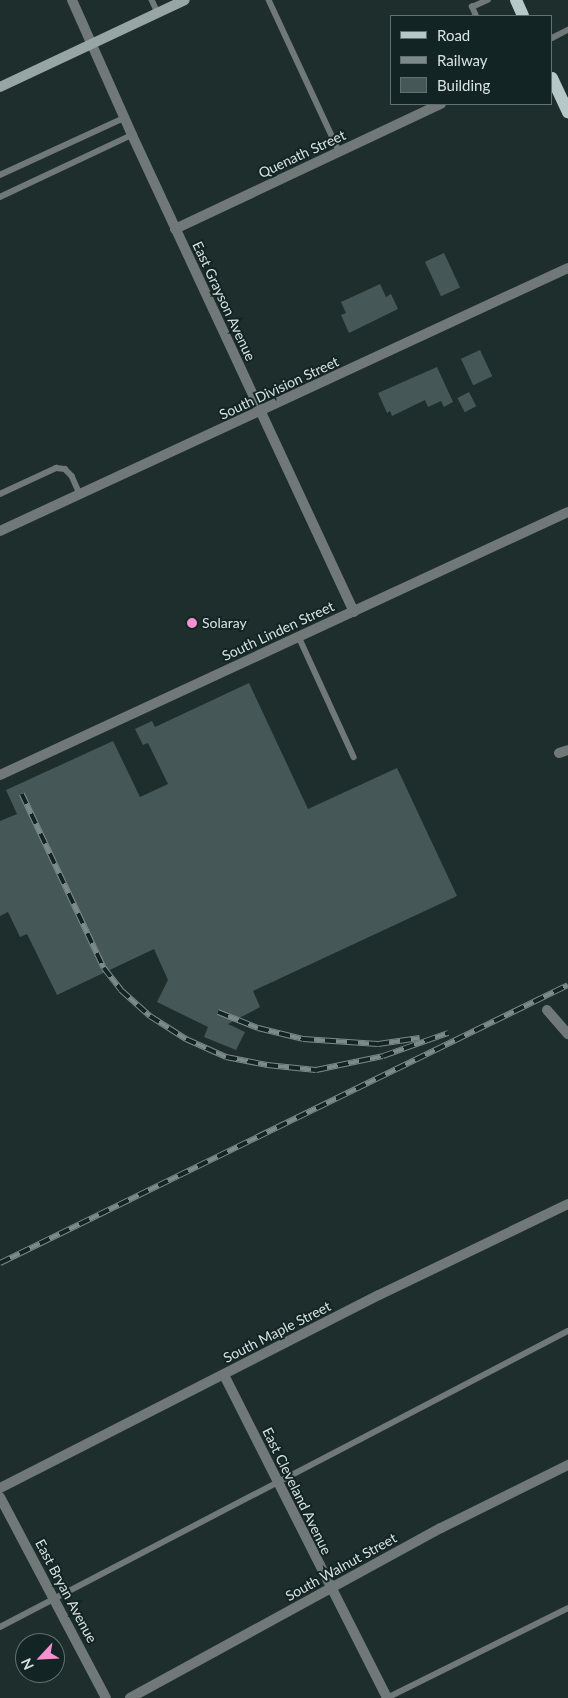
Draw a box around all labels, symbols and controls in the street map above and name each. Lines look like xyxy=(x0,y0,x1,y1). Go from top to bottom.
legend xyxy=(390,15,553,105)
text: Road xyxy=(437,26,470,44)
text: Railway xyxy=(437,51,488,69)
text: Building xyxy=(437,76,490,94)
street label: Quenath Street xyxy=(256,126,348,182)
street label: East Grayson Avenue xyxy=(189,238,259,364)
street label: South Division Street xyxy=(217,353,341,423)
street label: South Linden Street xyxy=(219,598,337,664)
place label: Solaray xyxy=(202,615,247,631)
marker: Solaray xyxy=(186,617,198,629)
street label: South Maple Street xyxy=(220,1298,334,1366)
street label: East Cleveland Avenue xyxy=(259,1424,335,1558)
street label: South Walnut Street xyxy=(282,1529,400,1605)
street label: East Bryan Avenue xyxy=(31,1536,101,1646)
north arrow xyxy=(15,1633,65,1683)
text: N xyxy=(17,1656,37,1673)

